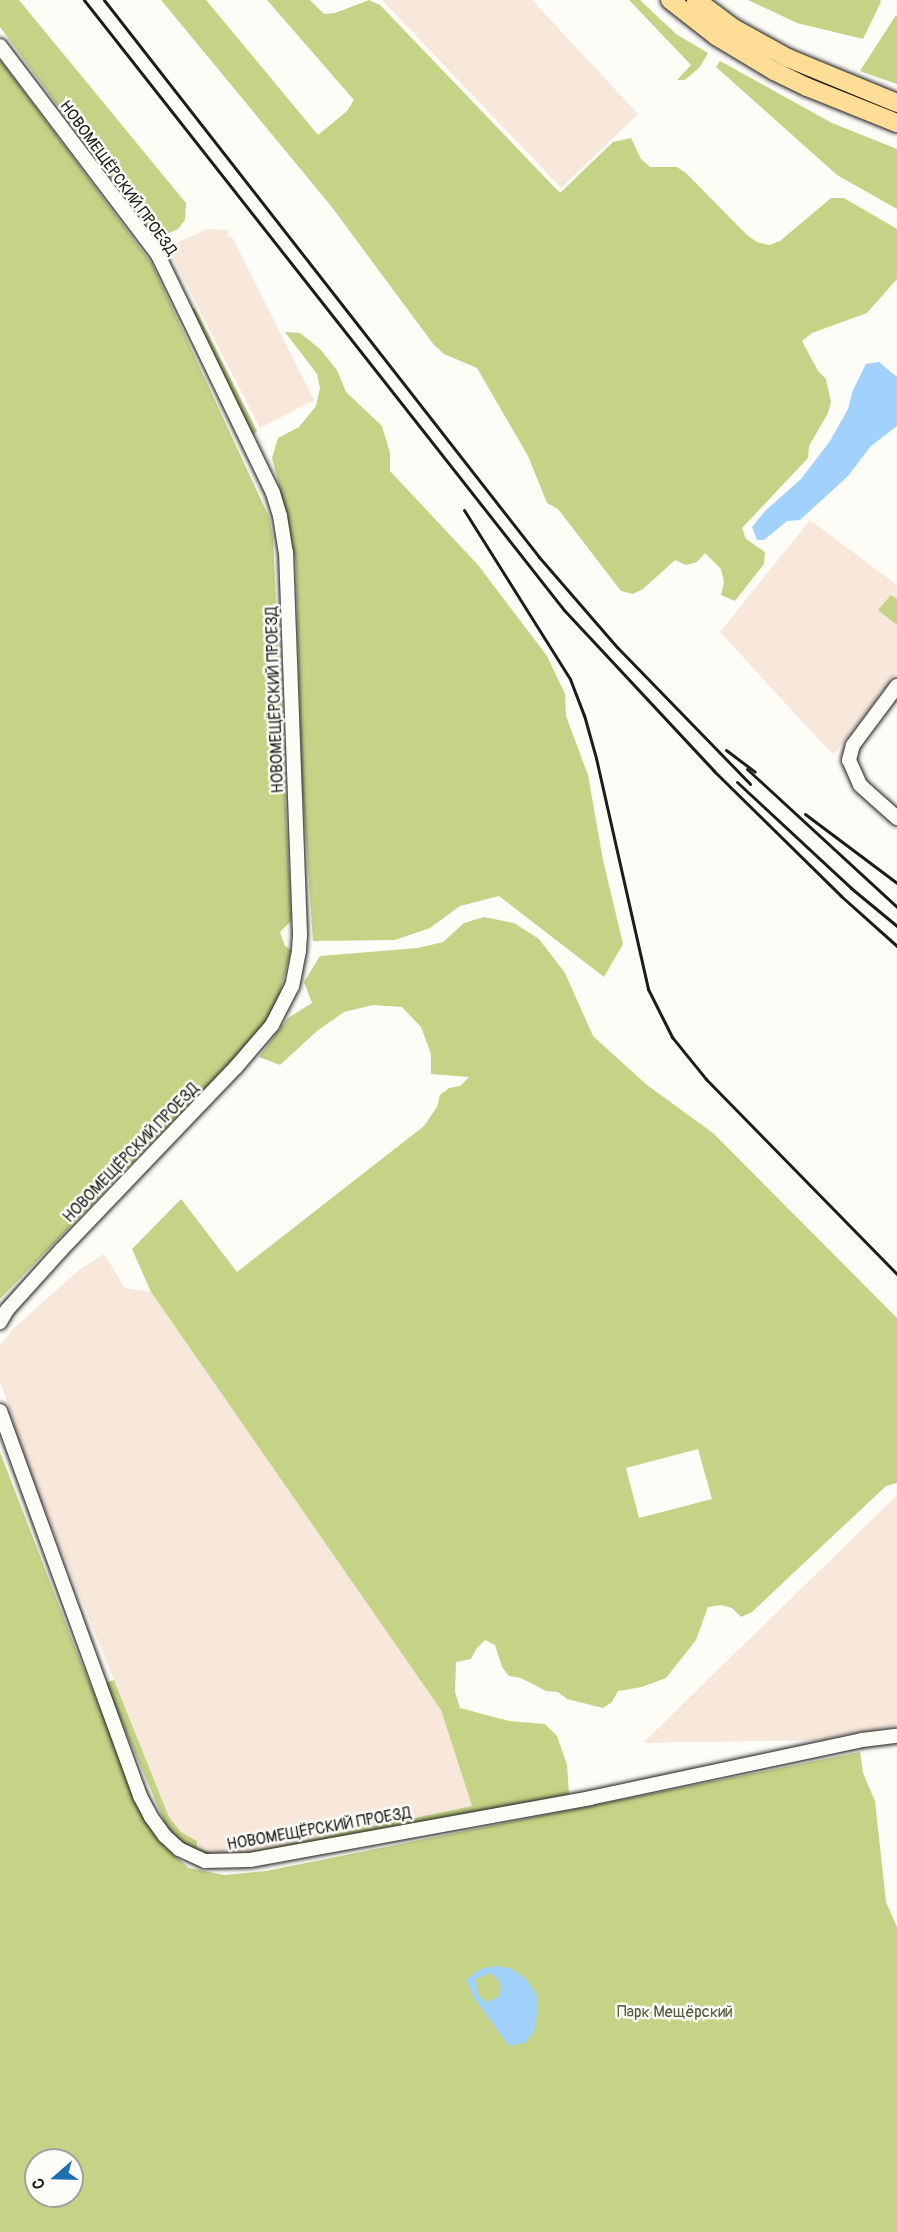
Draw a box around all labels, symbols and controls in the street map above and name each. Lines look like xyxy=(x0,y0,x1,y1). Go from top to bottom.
street label: НОВОМЕЩЁРСКИЙ ПРОЕЗД xyxy=(55,97,181,259)
street label: НОВОМЕЩЁРСКИЙ ПРОЕЗД xyxy=(262,606,288,794)
street label: НОВОМЕЩЁРСКИЙ ПРОЕЗД xyxy=(59,1079,203,1227)
street label: НОВОМЕЩЁРСКИЙ ПРОЕЗД xyxy=(225,1803,413,1855)
park label: Парк Мещёрский xyxy=(617,2002,733,2022)
north arrow xyxy=(24,2148,84,2208)
text: С xyxy=(28,2175,50,2192)

